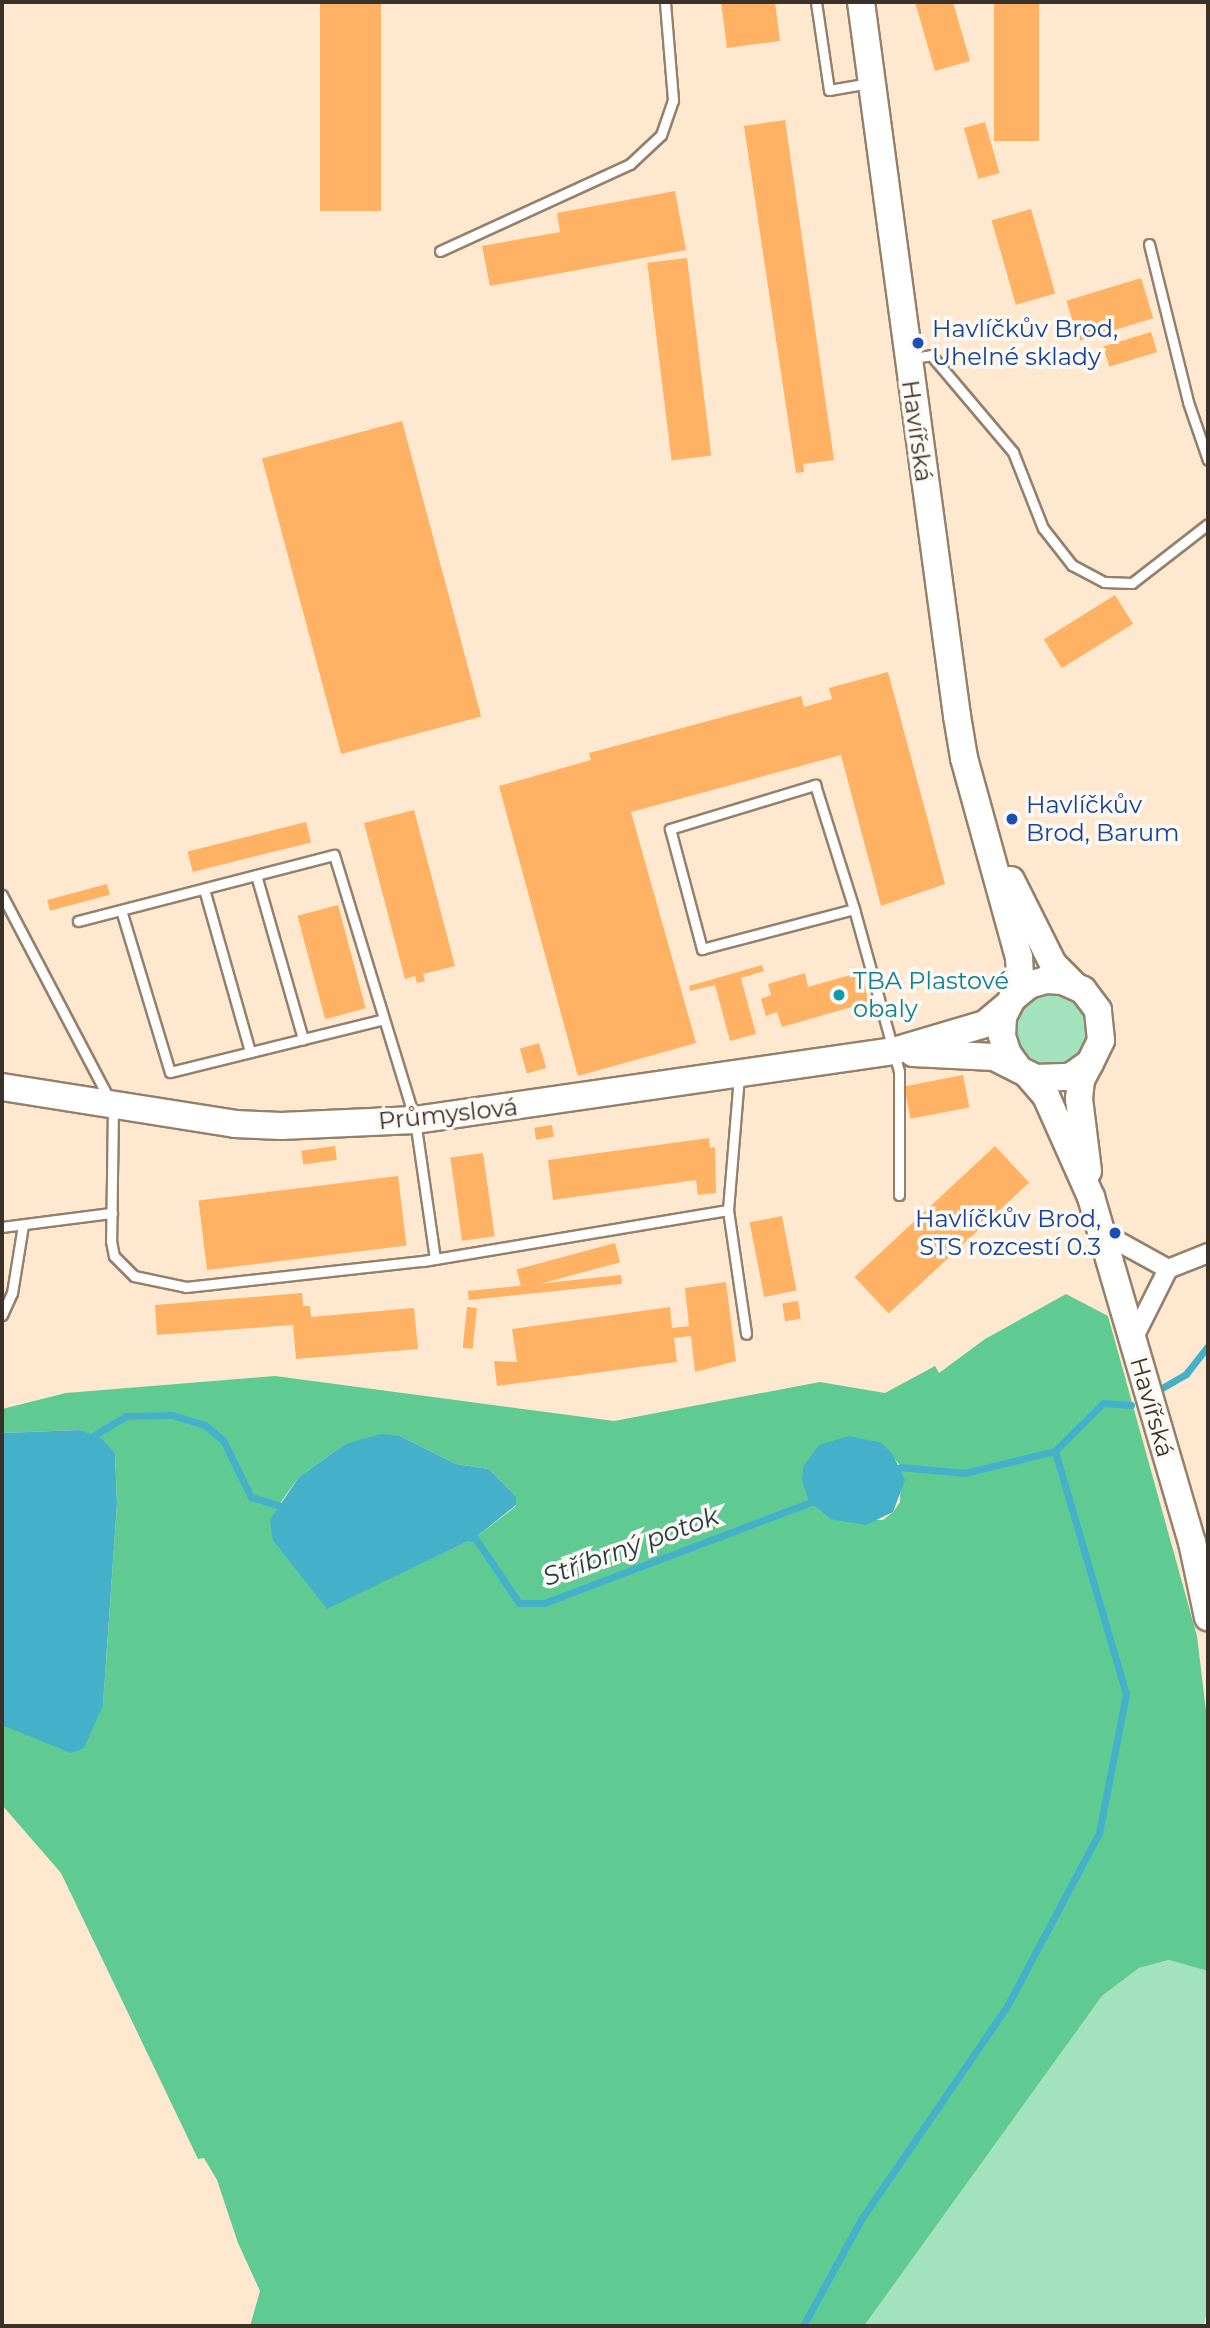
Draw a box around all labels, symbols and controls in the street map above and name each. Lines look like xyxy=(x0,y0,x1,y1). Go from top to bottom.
place label: Havlíčkův Brod, Uhelné sklady xyxy=(932,315,1118,371)
marker: Havlíčkův Brod, Uhelné sklady xyxy=(910,335,926,351)
street label: Havířská xyxy=(896,378,938,484)
place label: Havlíčkův Brod, Barum xyxy=(1026,791,1180,847)
marker: Havlíčkův Brod, Barum xyxy=(1004,811,1020,827)
place label: TBA Plastové obaly xyxy=(853,967,1009,1023)
marker: TBA Plastové obaly xyxy=(831,987,847,1003)
street label: Průmyslová xyxy=(377,1092,519,1136)
place label: Havlíčkův Brod, STS rozcestí 0.3 xyxy=(915,1205,1101,1261)
marker: Havlíčkův Brod, STS rozcestí 0.3 xyxy=(1107,1225,1123,1241)
street label: Havířská xyxy=(1124,1354,1180,1460)
water label: Stříbrný potok xyxy=(539,1501,723,1593)

